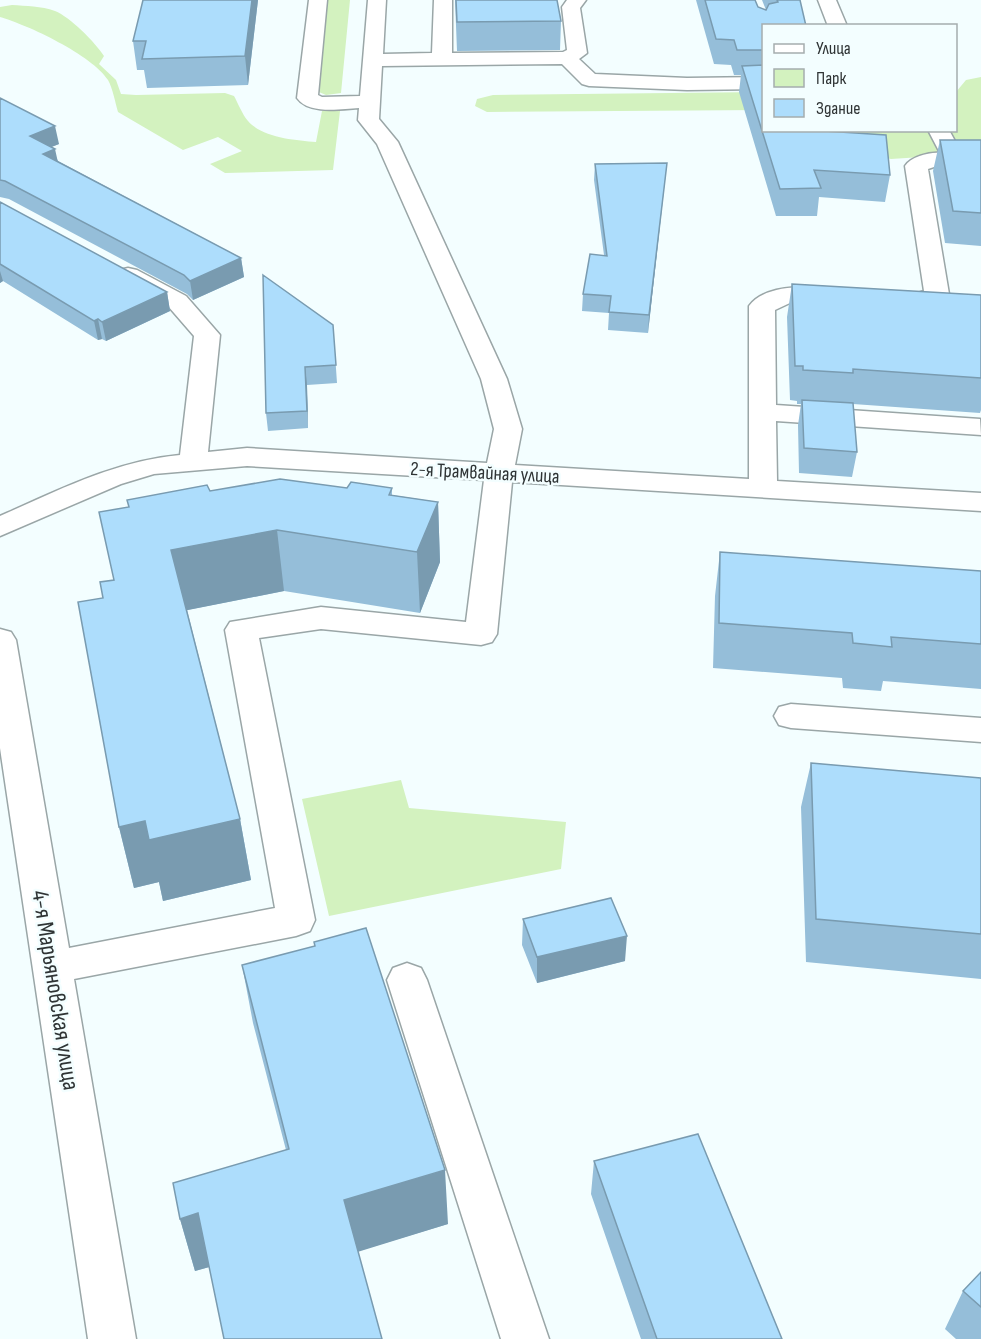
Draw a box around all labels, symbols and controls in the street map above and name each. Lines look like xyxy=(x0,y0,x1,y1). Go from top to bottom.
legend xyxy=(762,24,957,132)
text: Улица xyxy=(816,38,851,59)
text: Парк xyxy=(816,68,847,89)
text: Здание xyxy=(816,98,861,119)
street label: 2-я Трамвайная улица xyxy=(410,457,560,489)
street label: 4-я Марьяновская улица xyxy=(25,888,86,1092)

